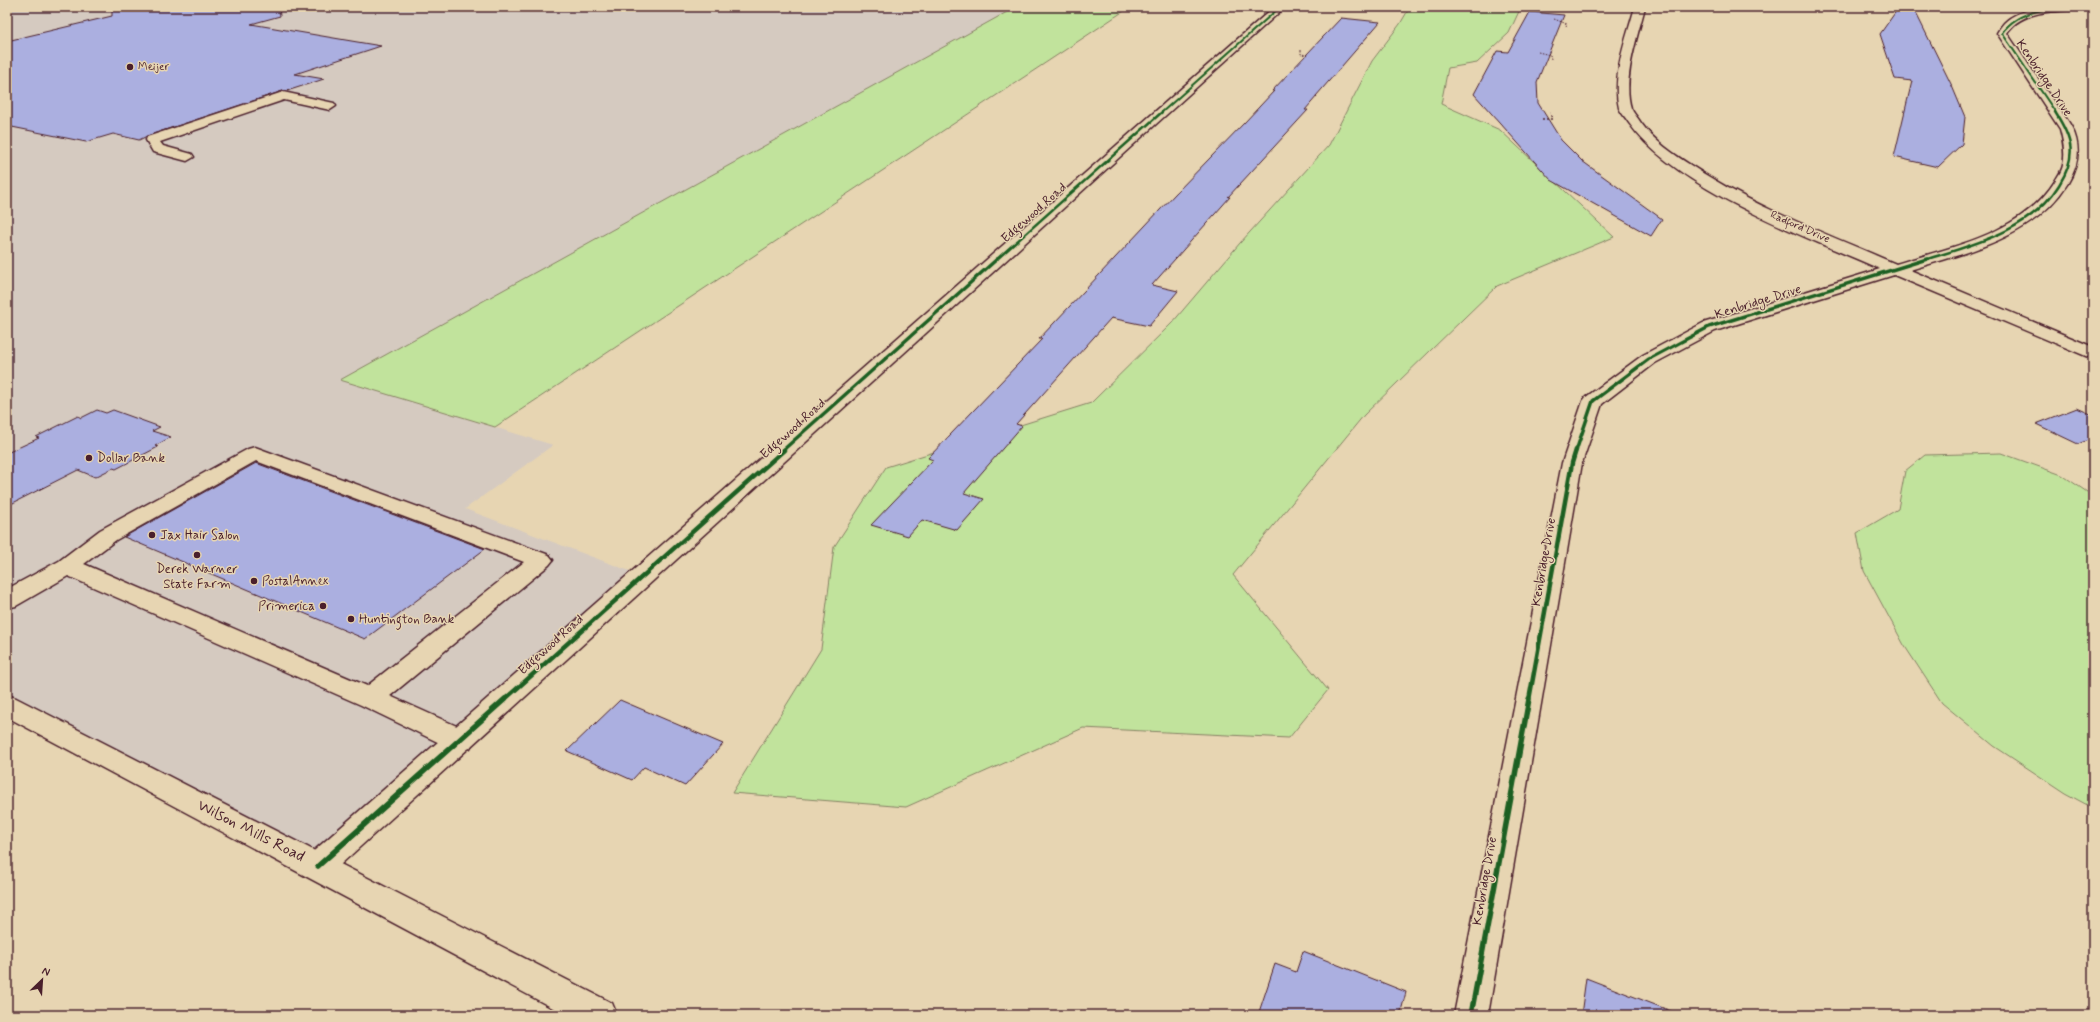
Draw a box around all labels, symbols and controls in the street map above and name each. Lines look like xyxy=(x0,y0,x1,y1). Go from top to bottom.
street label: Kenbridge Drive xyxy=(2011,36,2076,121)
place label: Meijer xyxy=(138,60,169,74)
marker: Meijer xyxy=(125,62,135,72)
street label: Edgewood Road xyxy=(998,179,1072,248)
street label: Radford Drive xyxy=(1767,208,1832,248)
street label: Kenbridge Drive xyxy=(1713,281,1804,324)
street label: Edgewood Road xyxy=(757,395,831,464)
place label: Dollar Bank xyxy=(97,450,165,467)
marker: Dollar Bank xyxy=(84,453,94,463)
street label: Kenbridge Drive xyxy=(1528,516,1561,608)
place label: Jax Hair Salon xyxy=(160,527,239,544)
marker: Jax Hair Salon xyxy=(147,530,157,540)
marker: Derek Warner State Farm xyxy=(192,550,202,560)
place label: Derek Warner State Farm xyxy=(156,561,238,593)
place label: PostalAnnex xyxy=(262,573,329,590)
marker: PostalAnnex xyxy=(249,576,259,586)
place label: Primerica xyxy=(258,598,315,615)
marker: Primerica xyxy=(318,601,328,611)
place label: Huntington Bank xyxy=(359,611,455,630)
street label: Edgewood Road xyxy=(515,611,589,680)
marker: Huntington Bank xyxy=(346,614,356,624)
street label: Wilson Mills Road xyxy=(194,795,308,867)
street label: Kenbridge Drive xyxy=(1469,835,1502,927)
north arrow xyxy=(22,960,62,1000)
text: N xyxy=(40,964,52,980)

